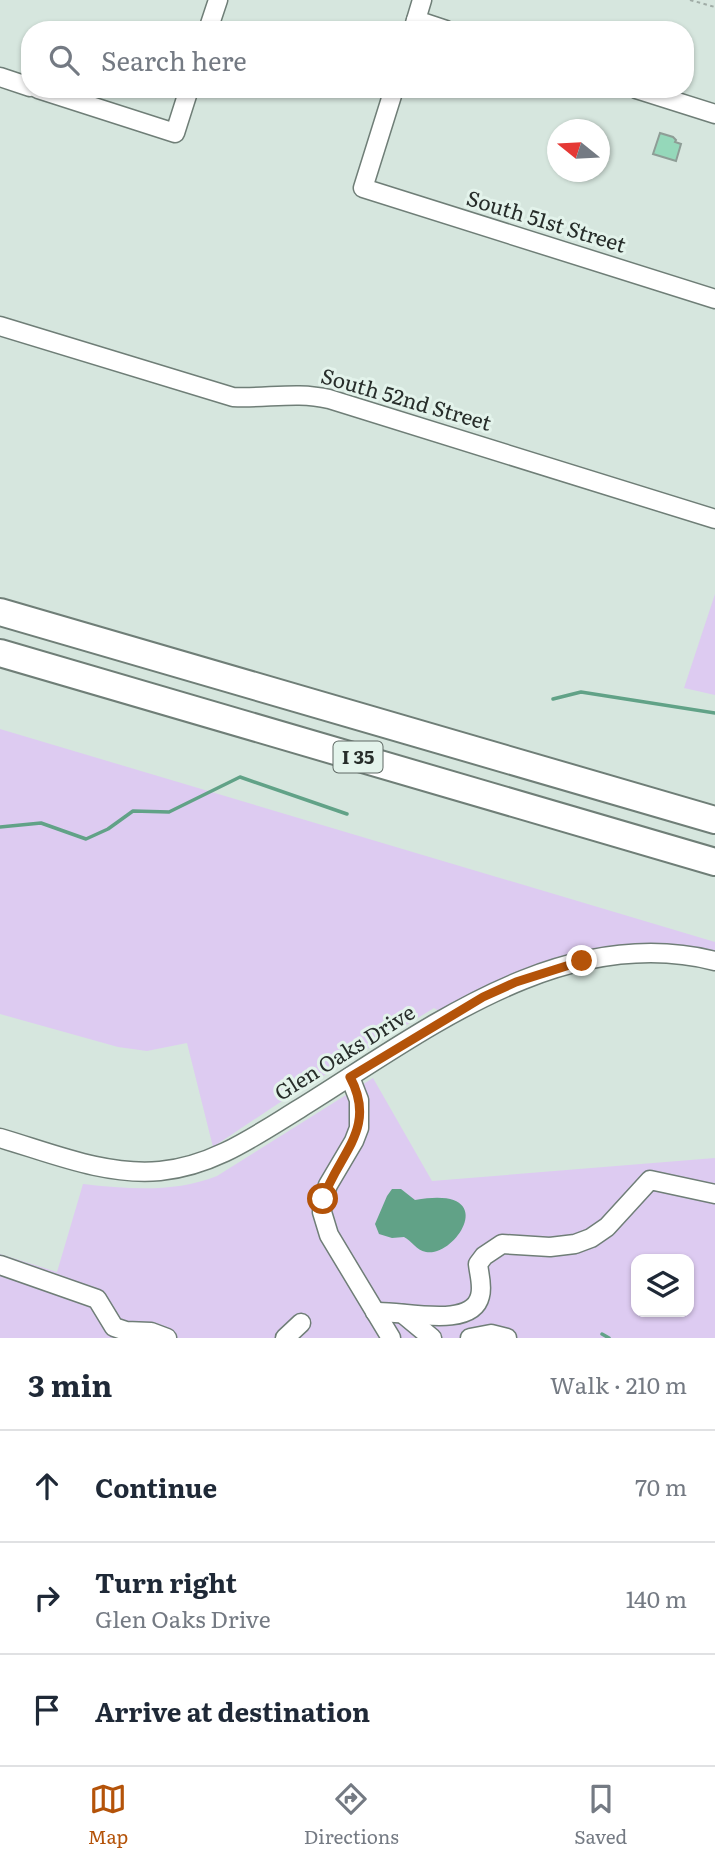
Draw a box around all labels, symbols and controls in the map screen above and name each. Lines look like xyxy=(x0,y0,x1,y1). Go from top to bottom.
search box xyxy=(21,21,694,98)
text: Search here xyxy=(101,40,247,79)
icon: search xyxy=(45,41,83,79)
north arrow xyxy=(547,119,610,182)
street label: South 51st Street xyxy=(463,181,631,259)
street label: South 52nd Street xyxy=(318,358,496,437)
road number: I 35 xyxy=(334,742,382,772)
route end xyxy=(566,945,597,976)
street label: Glen Oaks Drive xyxy=(267,995,420,1107)
route start xyxy=(307,1183,338,1214)
map controls xyxy=(631,1254,694,1317)
button: layers xyxy=(631,1254,694,1317)
text: 3 min xyxy=(28,1362,112,1406)
text: Walk · 210 m xyxy=(550,1367,687,1401)
icon: ahead xyxy=(28,1467,66,1505)
text: Continue xyxy=(95,1467,217,1506)
text: 70 m xyxy=(635,1469,687,1503)
text: Turn right xyxy=(95,1562,237,1601)
icon: right xyxy=(28,1579,66,1617)
text: 140 m xyxy=(626,1581,687,1615)
text: Glen Oaks Drive xyxy=(95,1601,271,1635)
icon: arrive xyxy=(28,1691,66,1729)
text: Arrive at destination xyxy=(95,1691,370,1730)
tab: Map xyxy=(88,1780,128,1850)
tab: Directions xyxy=(304,1780,399,1850)
tab: Saved xyxy=(574,1780,627,1850)

